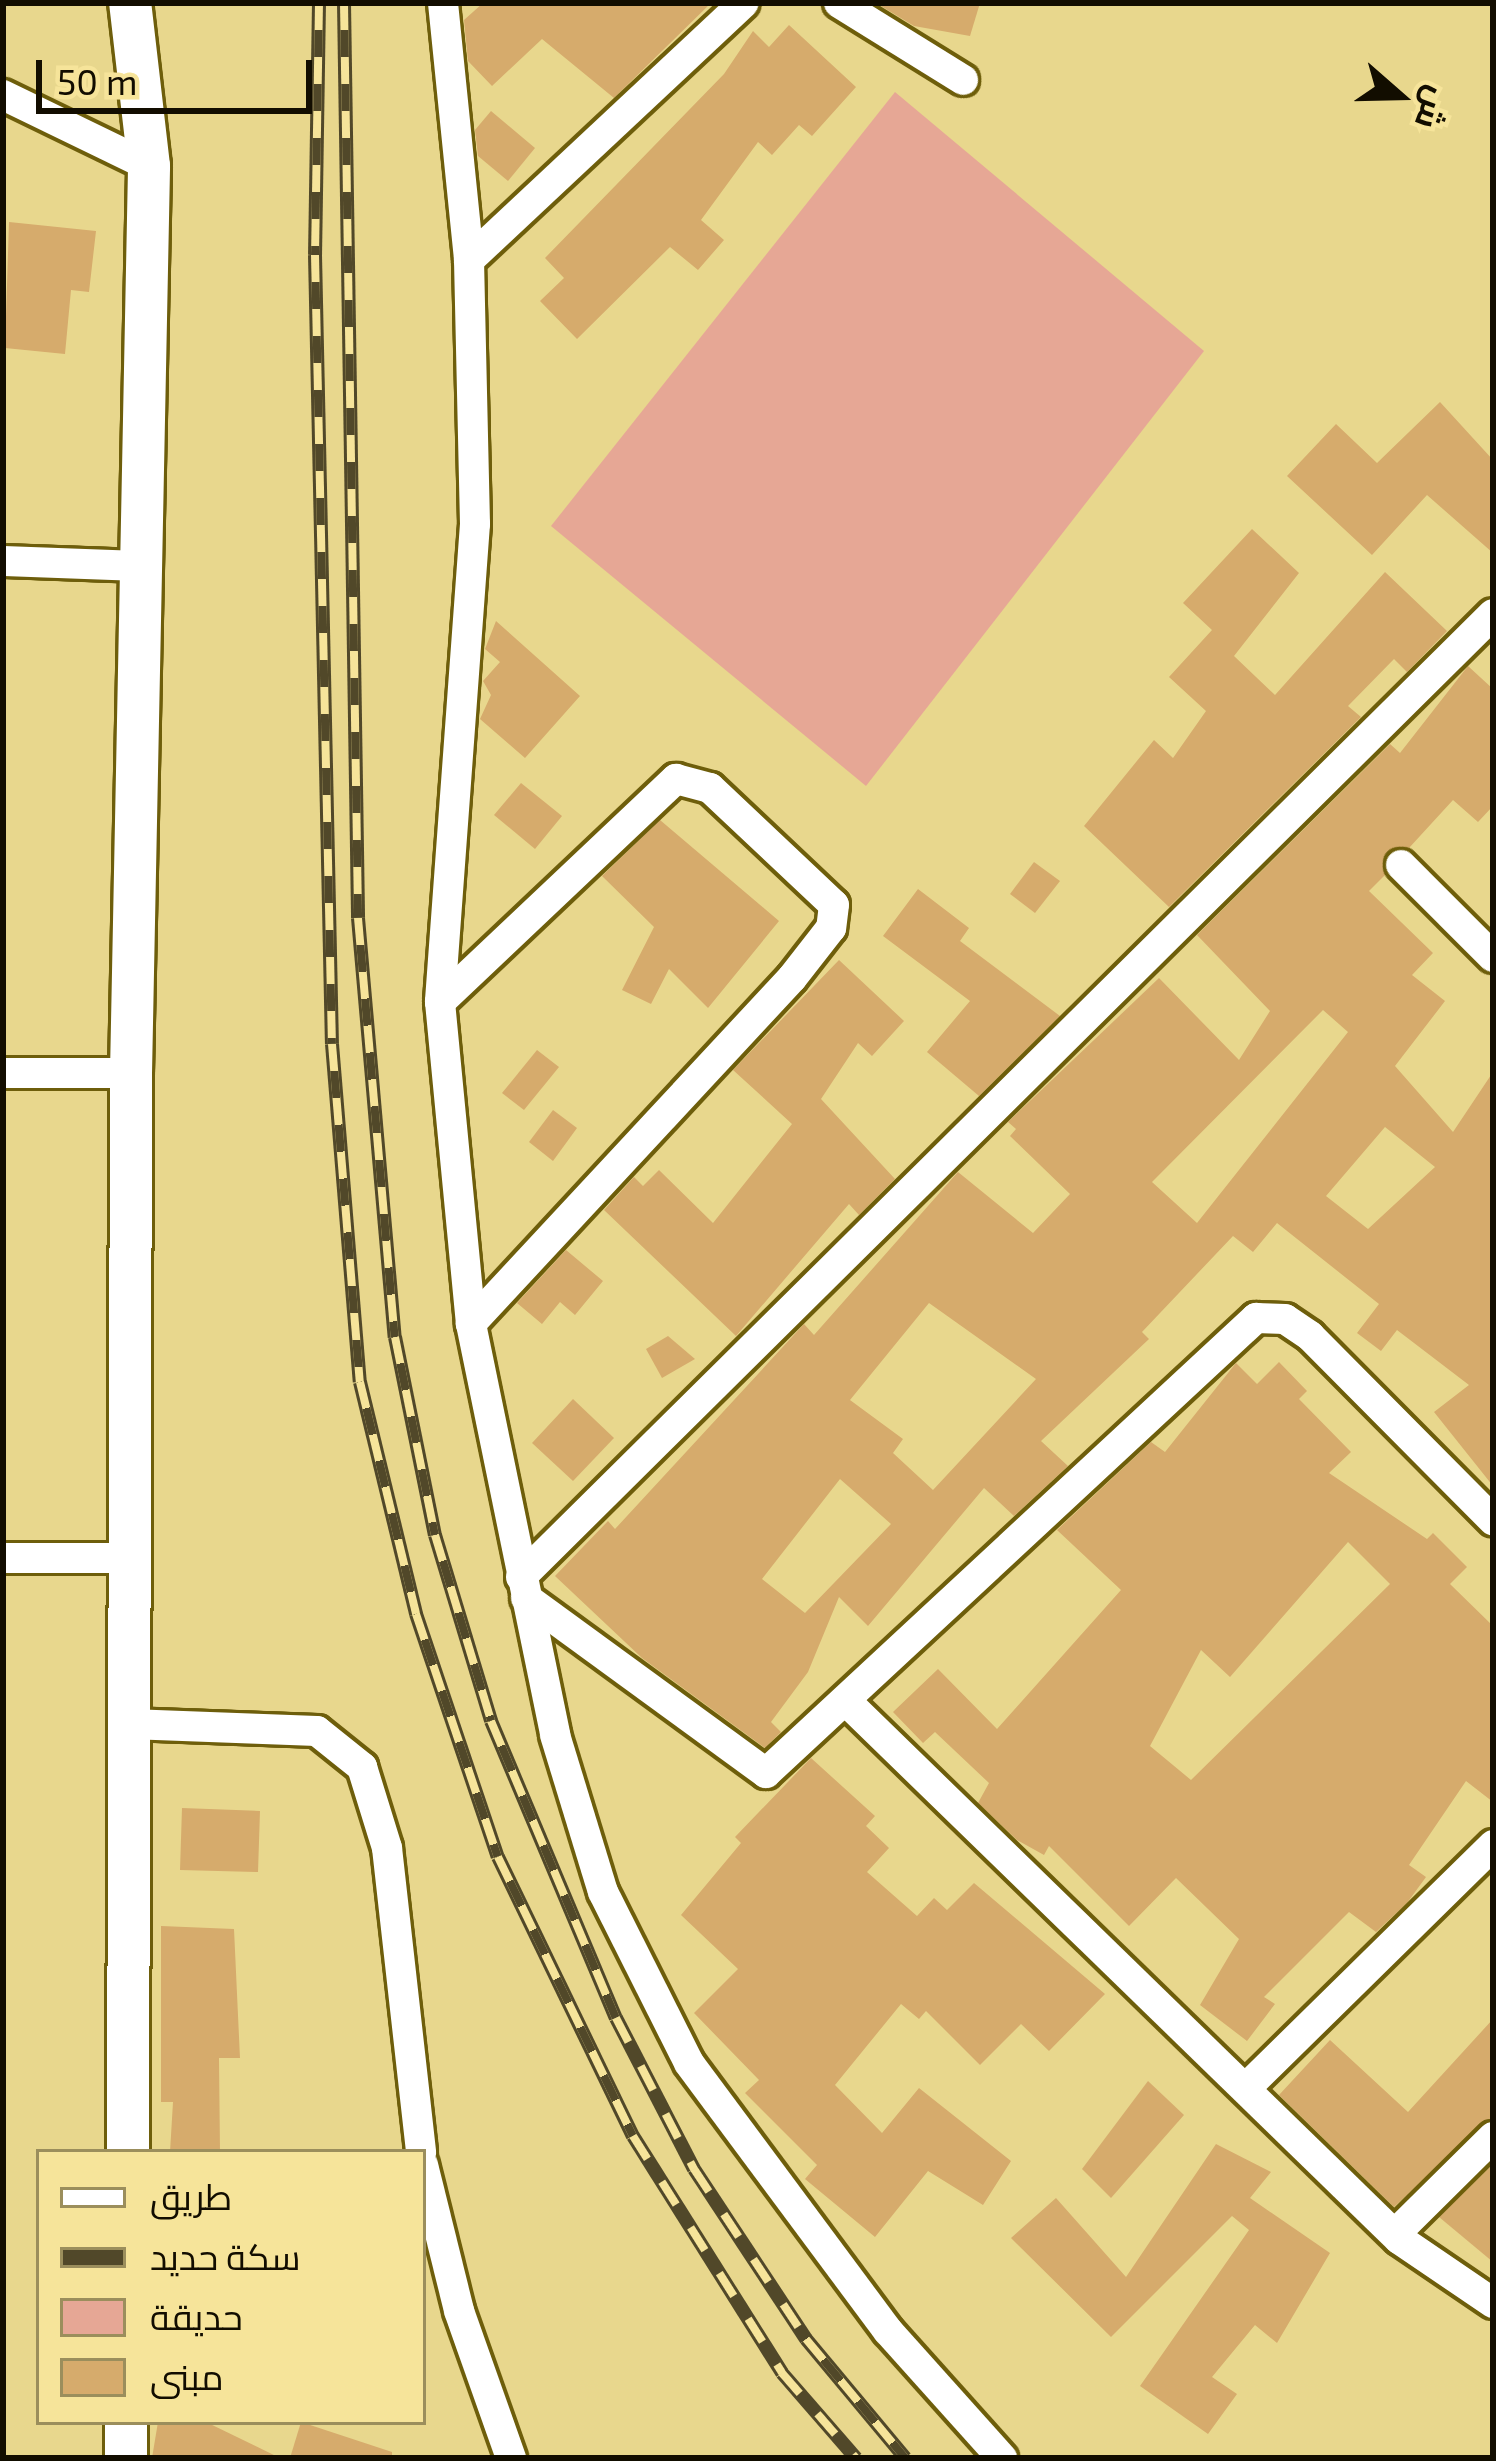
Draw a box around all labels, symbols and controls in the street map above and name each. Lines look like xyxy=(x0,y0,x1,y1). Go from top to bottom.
scale bar xyxy=(42,36,318,110)
north arrow xyxy=(1340,36,1460,156)
text: 50 m xyxy=(57,59,138,102)
text: ش xyxy=(1408,82,1460,135)
legend xyxy=(36,2149,426,2425)
text: طريق xyxy=(150,2174,232,2217)
text: سكة حديد xyxy=(150,2234,300,2277)
text: حديقة xyxy=(150,2294,243,2337)
text: مبنى xyxy=(150,2354,224,2397)

